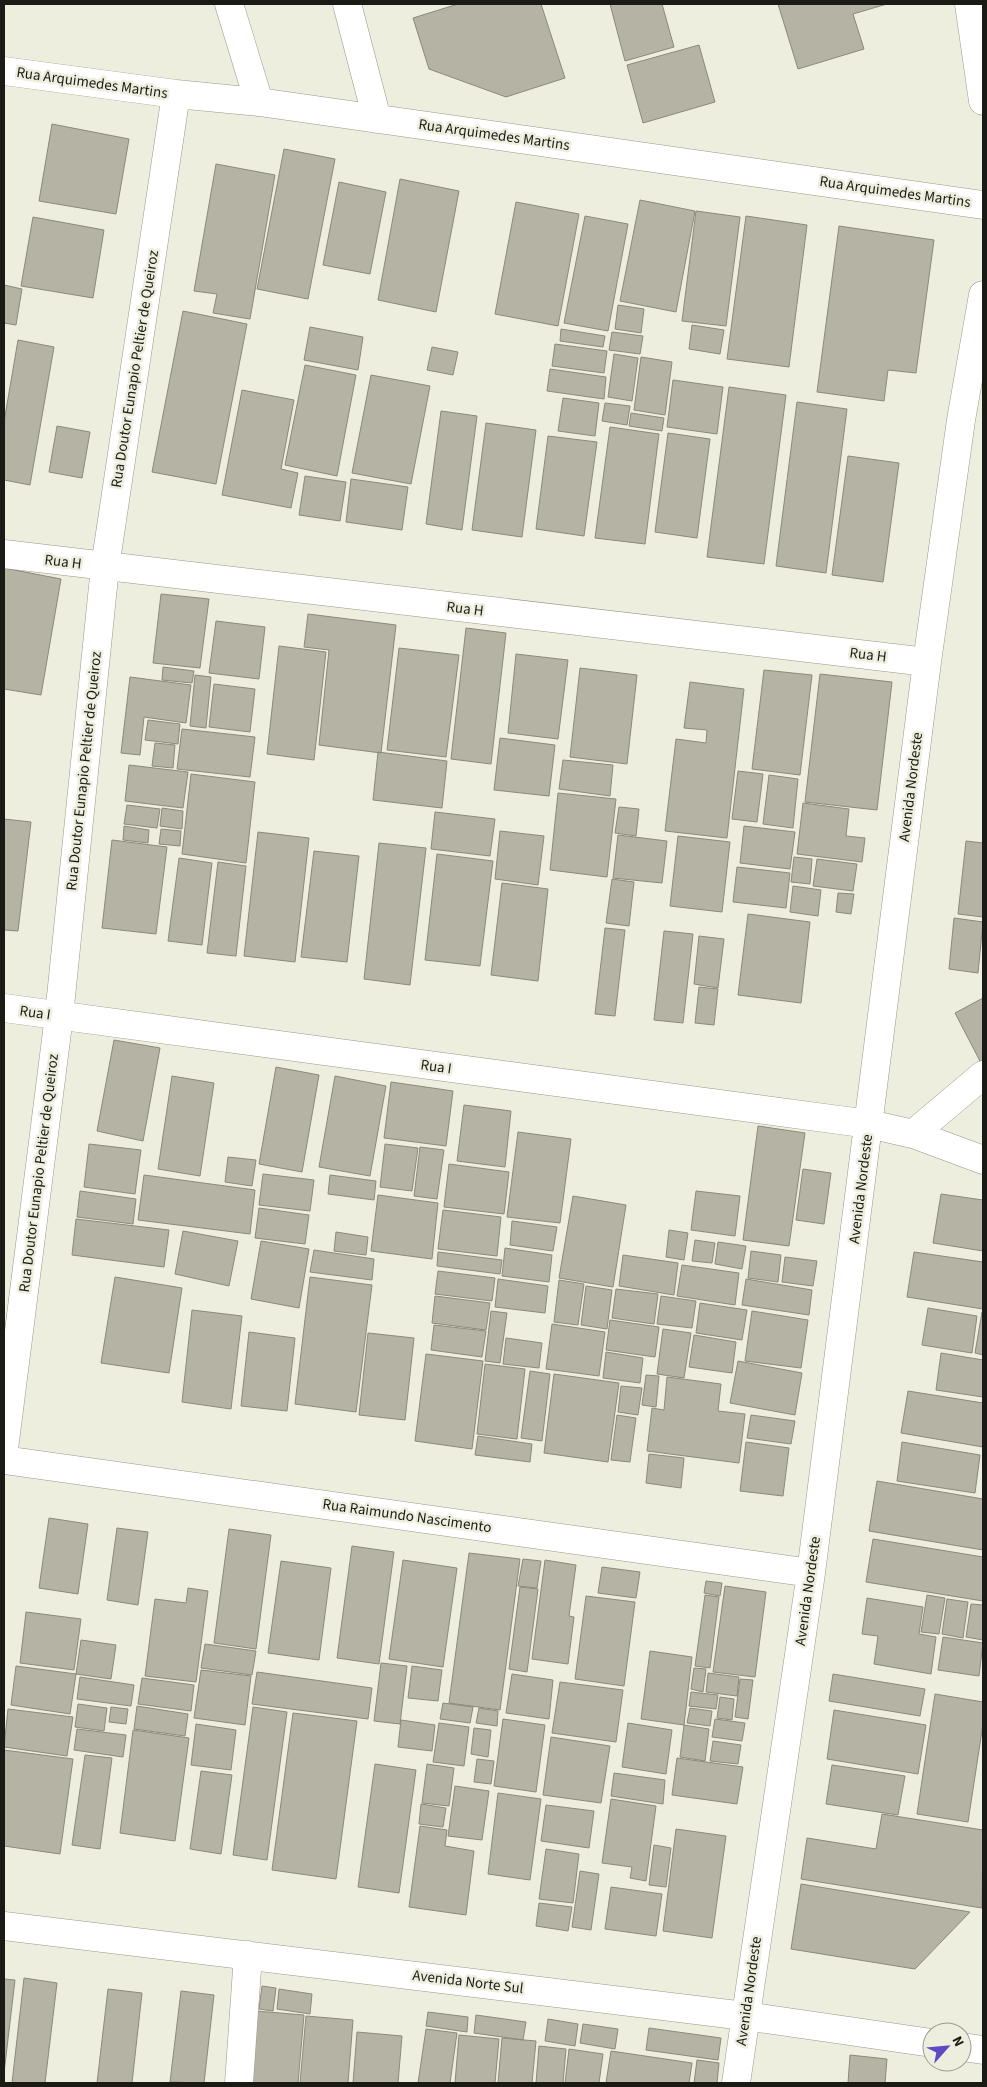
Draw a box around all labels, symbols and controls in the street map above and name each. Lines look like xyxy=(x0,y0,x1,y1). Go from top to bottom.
street label: Rua Arquimedes Martins xyxy=(15,62,169,104)
street label: Rua Arquimedes Martins xyxy=(417,114,571,156)
street label: Rua Arquimedes Martins xyxy=(818,171,972,213)
street label: Rua Doutor Eunapio Peltier de Queiroz xyxy=(106,249,164,489)
street label: Rua H xyxy=(43,549,83,575)
street label: Rua H xyxy=(445,596,485,622)
street label: Rua H xyxy=(848,642,888,668)
street label: Rua Doutor Eunapio Peltier de Queiroz xyxy=(61,650,107,892)
street label: Avenida Nordeste xyxy=(894,731,928,843)
street label: Rua I xyxy=(18,1000,52,1026)
street label: Rua Doutor Eunapio Peltier de Queiroz xyxy=(14,1052,64,1294)
street label: Rua I xyxy=(419,1054,453,1080)
street label: Avenida Nordeste xyxy=(844,1133,878,1245)
street label: Rua Raimundo Nascimento xyxy=(321,1494,493,1538)
street label: Avenida Nordeste xyxy=(790,1535,826,1647)
street label: Avenida Nordeste xyxy=(731,1935,767,2047)
street label: Avenida Norte Sul xyxy=(411,1965,525,1999)
north arrow xyxy=(922,2022,972,2072)
text: N xyxy=(947,2033,969,2050)

